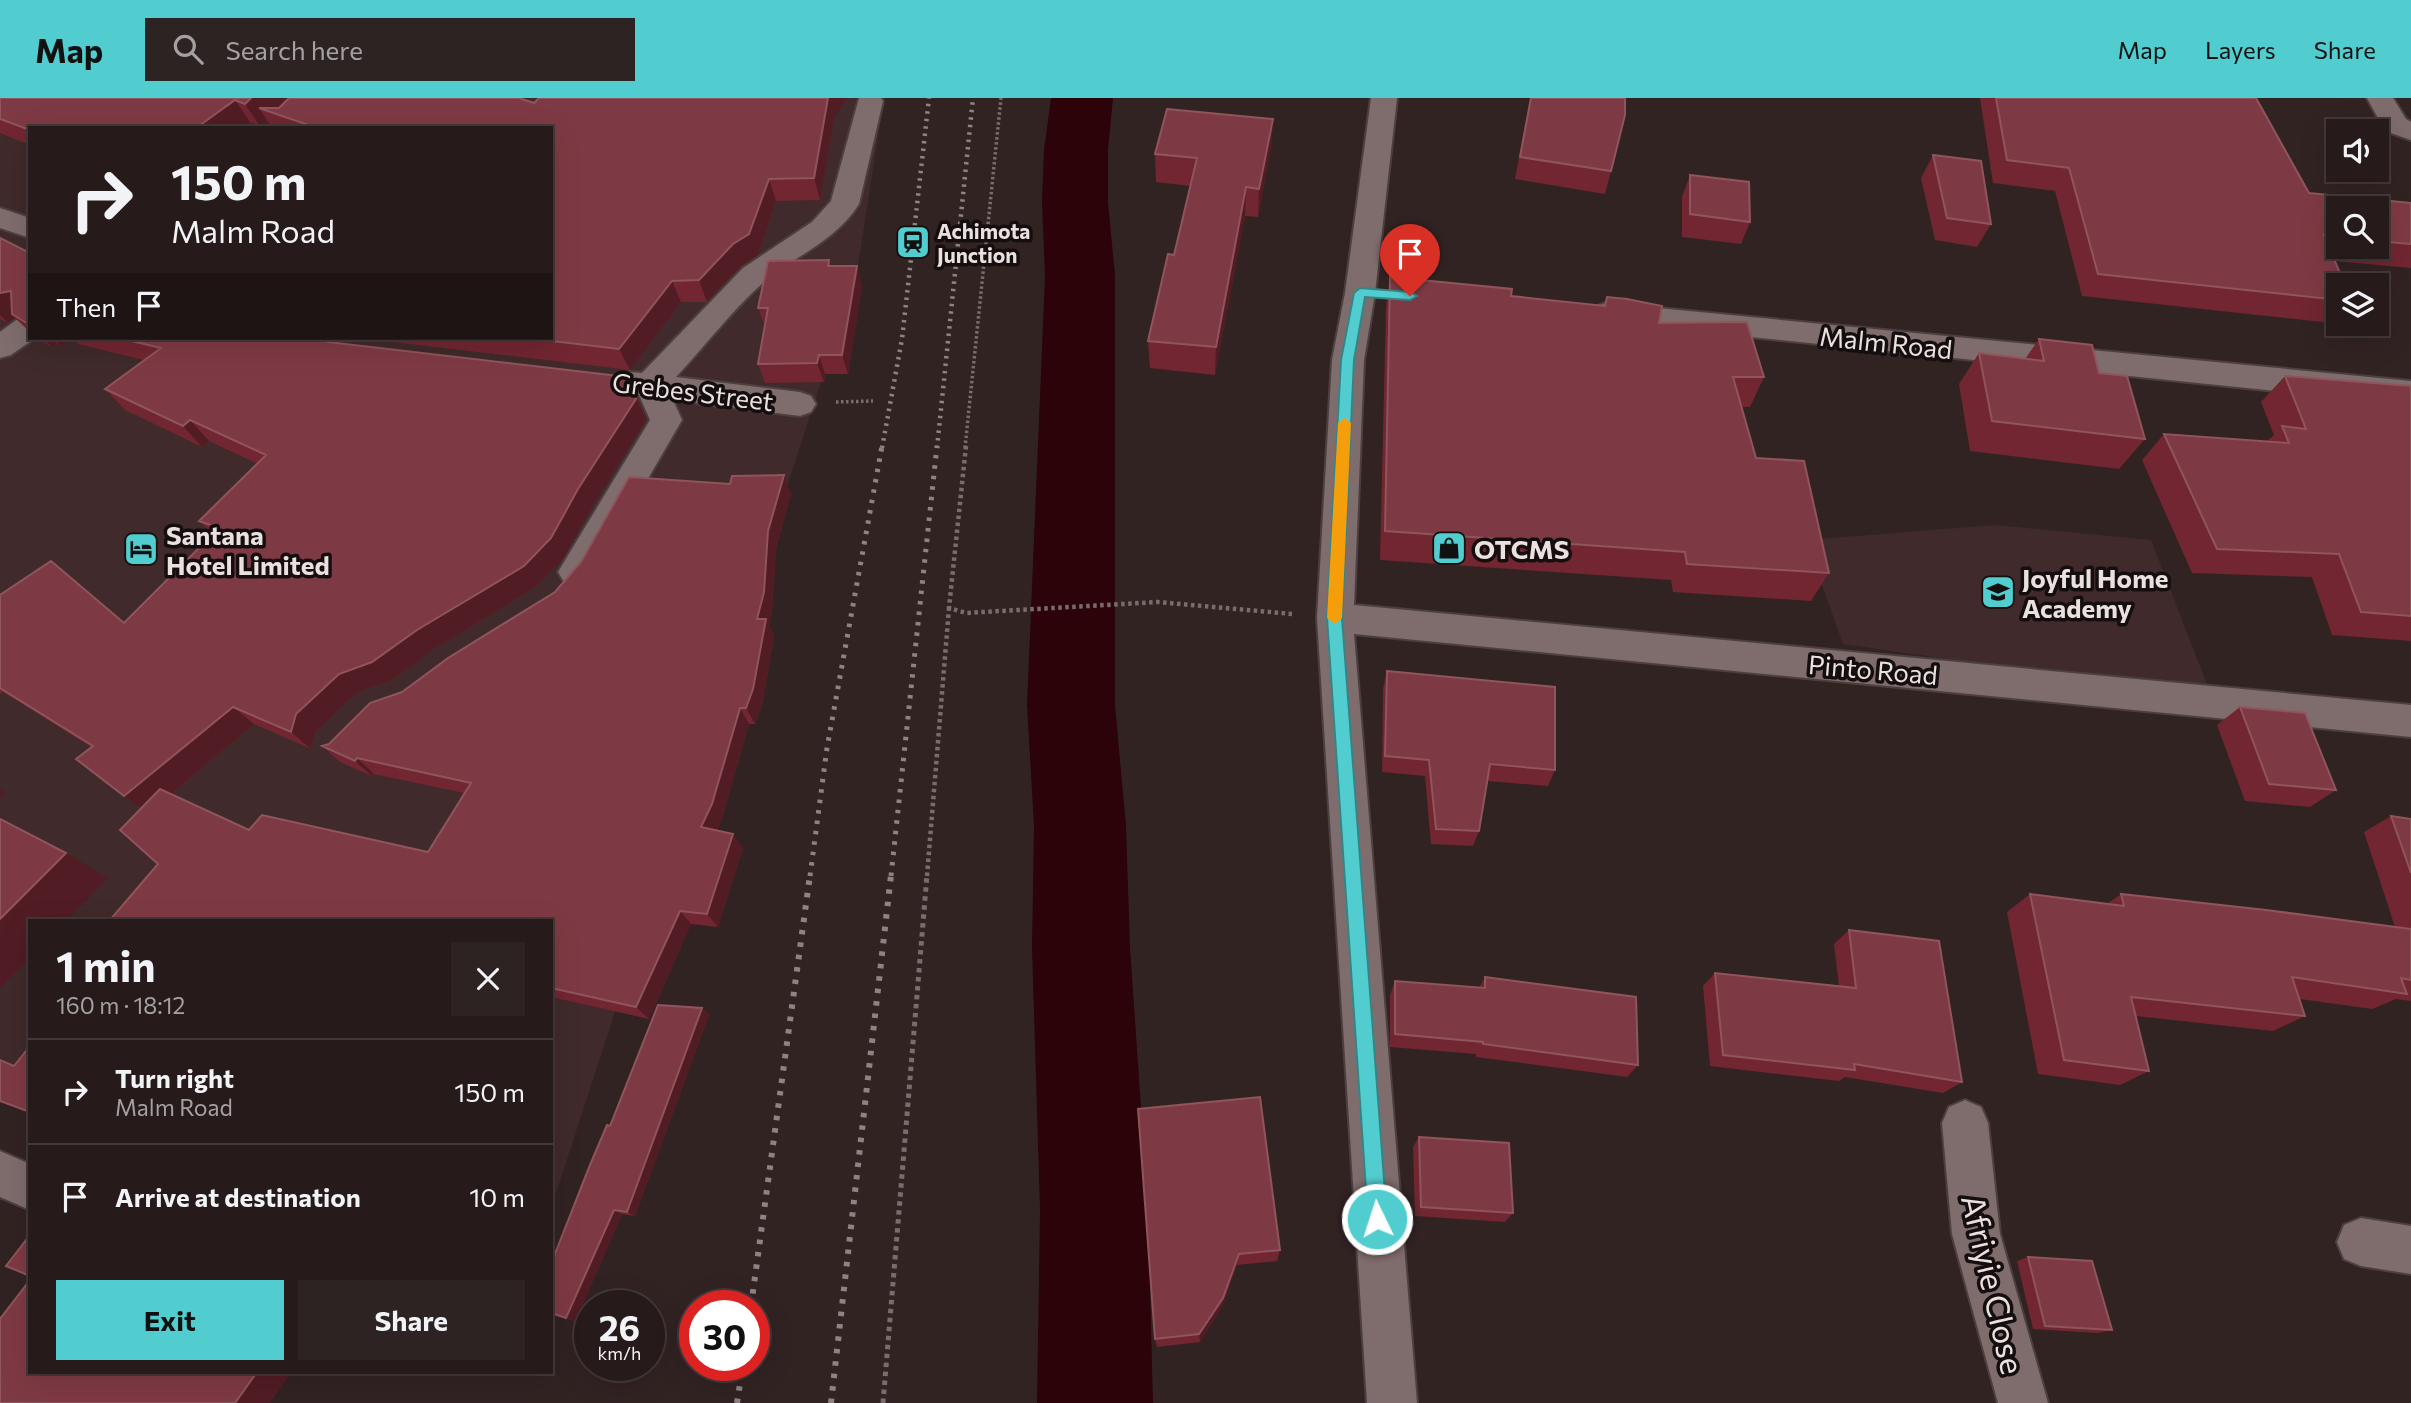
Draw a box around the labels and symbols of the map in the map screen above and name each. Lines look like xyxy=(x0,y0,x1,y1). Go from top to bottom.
place label: Achimota Junction xyxy=(937,218,1030,267)
station icon: Achimota Junction xyxy=(894,223,932,261)
pin xyxy=(1380,224,1440,296)
street label: Malm Road xyxy=(1818,320,1954,364)
street label: Grebes Street xyxy=(611,366,775,416)
place label: Santana Hotel Limited xyxy=(166,519,330,580)
shop icon: OTCMS xyxy=(1430,529,1468,567)
hotel icon: Santana Hotel Limited xyxy=(122,530,160,568)
place label: OTCMS xyxy=(1474,533,1569,564)
place label: Joyful Home Academy xyxy=(2022,562,2169,623)
school or university icon: Joyful Home Academy xyxy=(1979,573,2017,611)
street label: Pinto Road xyxy=(1807,648,1939,690)
position arrow xyxy=(1340,1182,1414,1256)
street label: Afriyie Close xyxy=(1954,1190,2034,1378)
speed limit sign: 30 xyxy=(679,1290,770,1381)

